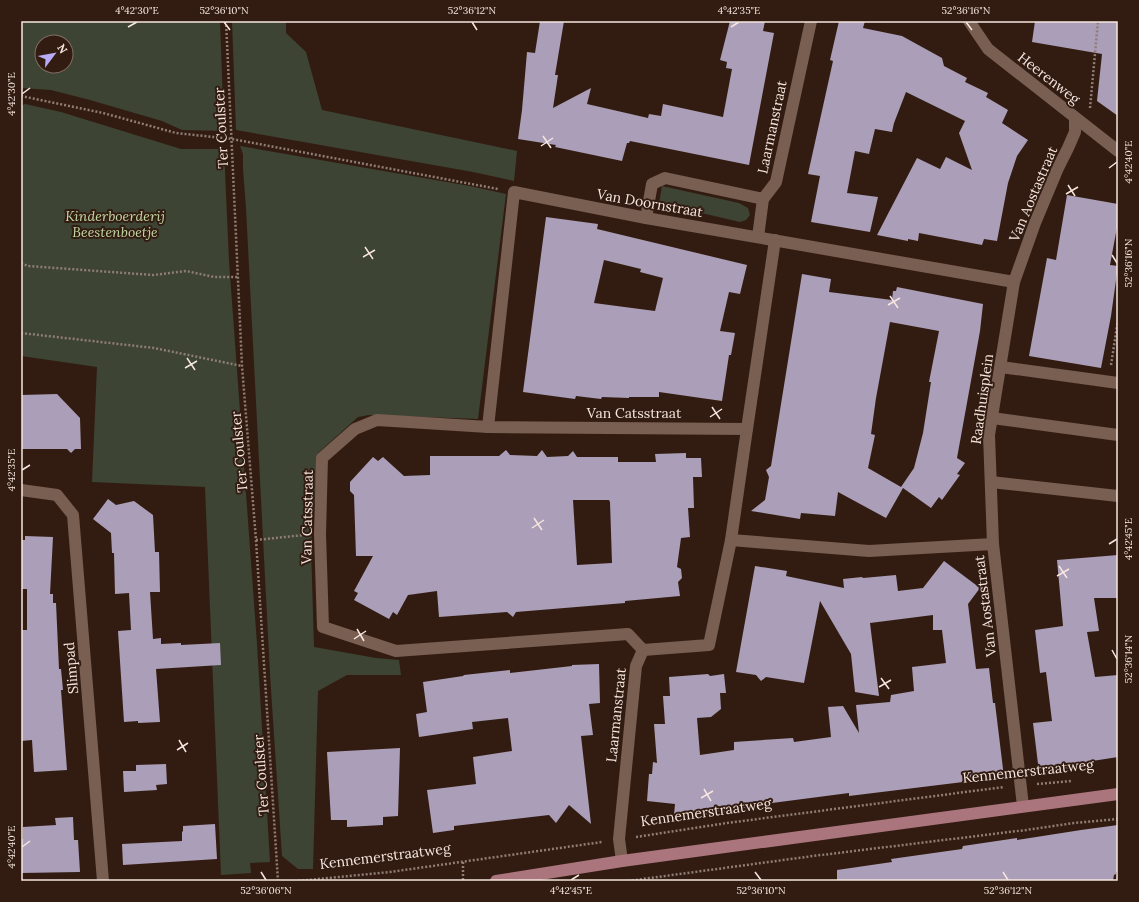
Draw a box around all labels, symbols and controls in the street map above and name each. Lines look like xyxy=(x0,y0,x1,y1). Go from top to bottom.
text: 4°42'30"E xyxy=(115,4,159,17)
text: 52°36'10"N xyxy=(199,4,249,17)
text: 52°36'12"N xyxy=(448,4,497,17)
text: 4°42'35"E xyxy=(718,4,760,17)
text: 52°36'16"N xyxy=(942,4,991,17)
north arrow xyxy=(34,34,74,74)
text: N xyxy=(54,41,71,56)
street label: Heerenweg xyxy=(1014,48,1084,108)
text: 4°42'30"E xyxy=(5,72,18,116)
street label: Laarmanstraat xyxy=(753,78,791,175)
street label: Ter Coulster xyxy=(210,87,232,169)
text: 4°42'40"E xyxy=(1122,141,1135,183)
street label: Van Aostastraat xyxy=(1004,143,1061,245)
street label: Van Doornstraat xyxy=(595,185,705,221)
park label: Kinderboerderij Beestenboetje xyxy=(65,207,165,241)
text: 52°36'16"N xyxy=(1122,238,1135,287)
street label: Raadhuisplein xyxy=(967,352,997,445)
street label: Van Catsstraat xyxy=(586,404,682,422)
street label: Ter Coulster xyxy=(226,411,252,493)
text: 4°42'35"E xyxy=(5,449,18,491)
street label: Van Catsstraat xyxy=(297,469,317,565)
text: 4°42'45"E xyxy=(1122,518,1135,560)
street label: Van Aostastraat xyxy=(970,554,1000,659)
text: 52°36'14"N xyxy=(1122,634,1135,683)
street label: Slimpad xyxy=(60,641,82,695)
street label: Laarmanstraat xyxy=(602,666,630,763)
street label: Ter Coulster xyxy=(249,734,273,816)
street label: Kennemerstraatweg xyxy=(961,755,1095,787)
street label: Kennemerstraatweg xyxy=(639,794,773,830)
text: 4°42'40"E xyxy=(5,826,18,868)
street label: Kennemerstraatweg xyxy=(318,839,452,873)
text: 52°36'06"N xyxy=(240,884,292,897)
text: 4°42'45"E xyxy=(550,884,592,897)
text: 52°36'10"N xyxy=(736,884,786,897)
text: 52°36'12"N xyxy=(984,884,1033,897)

